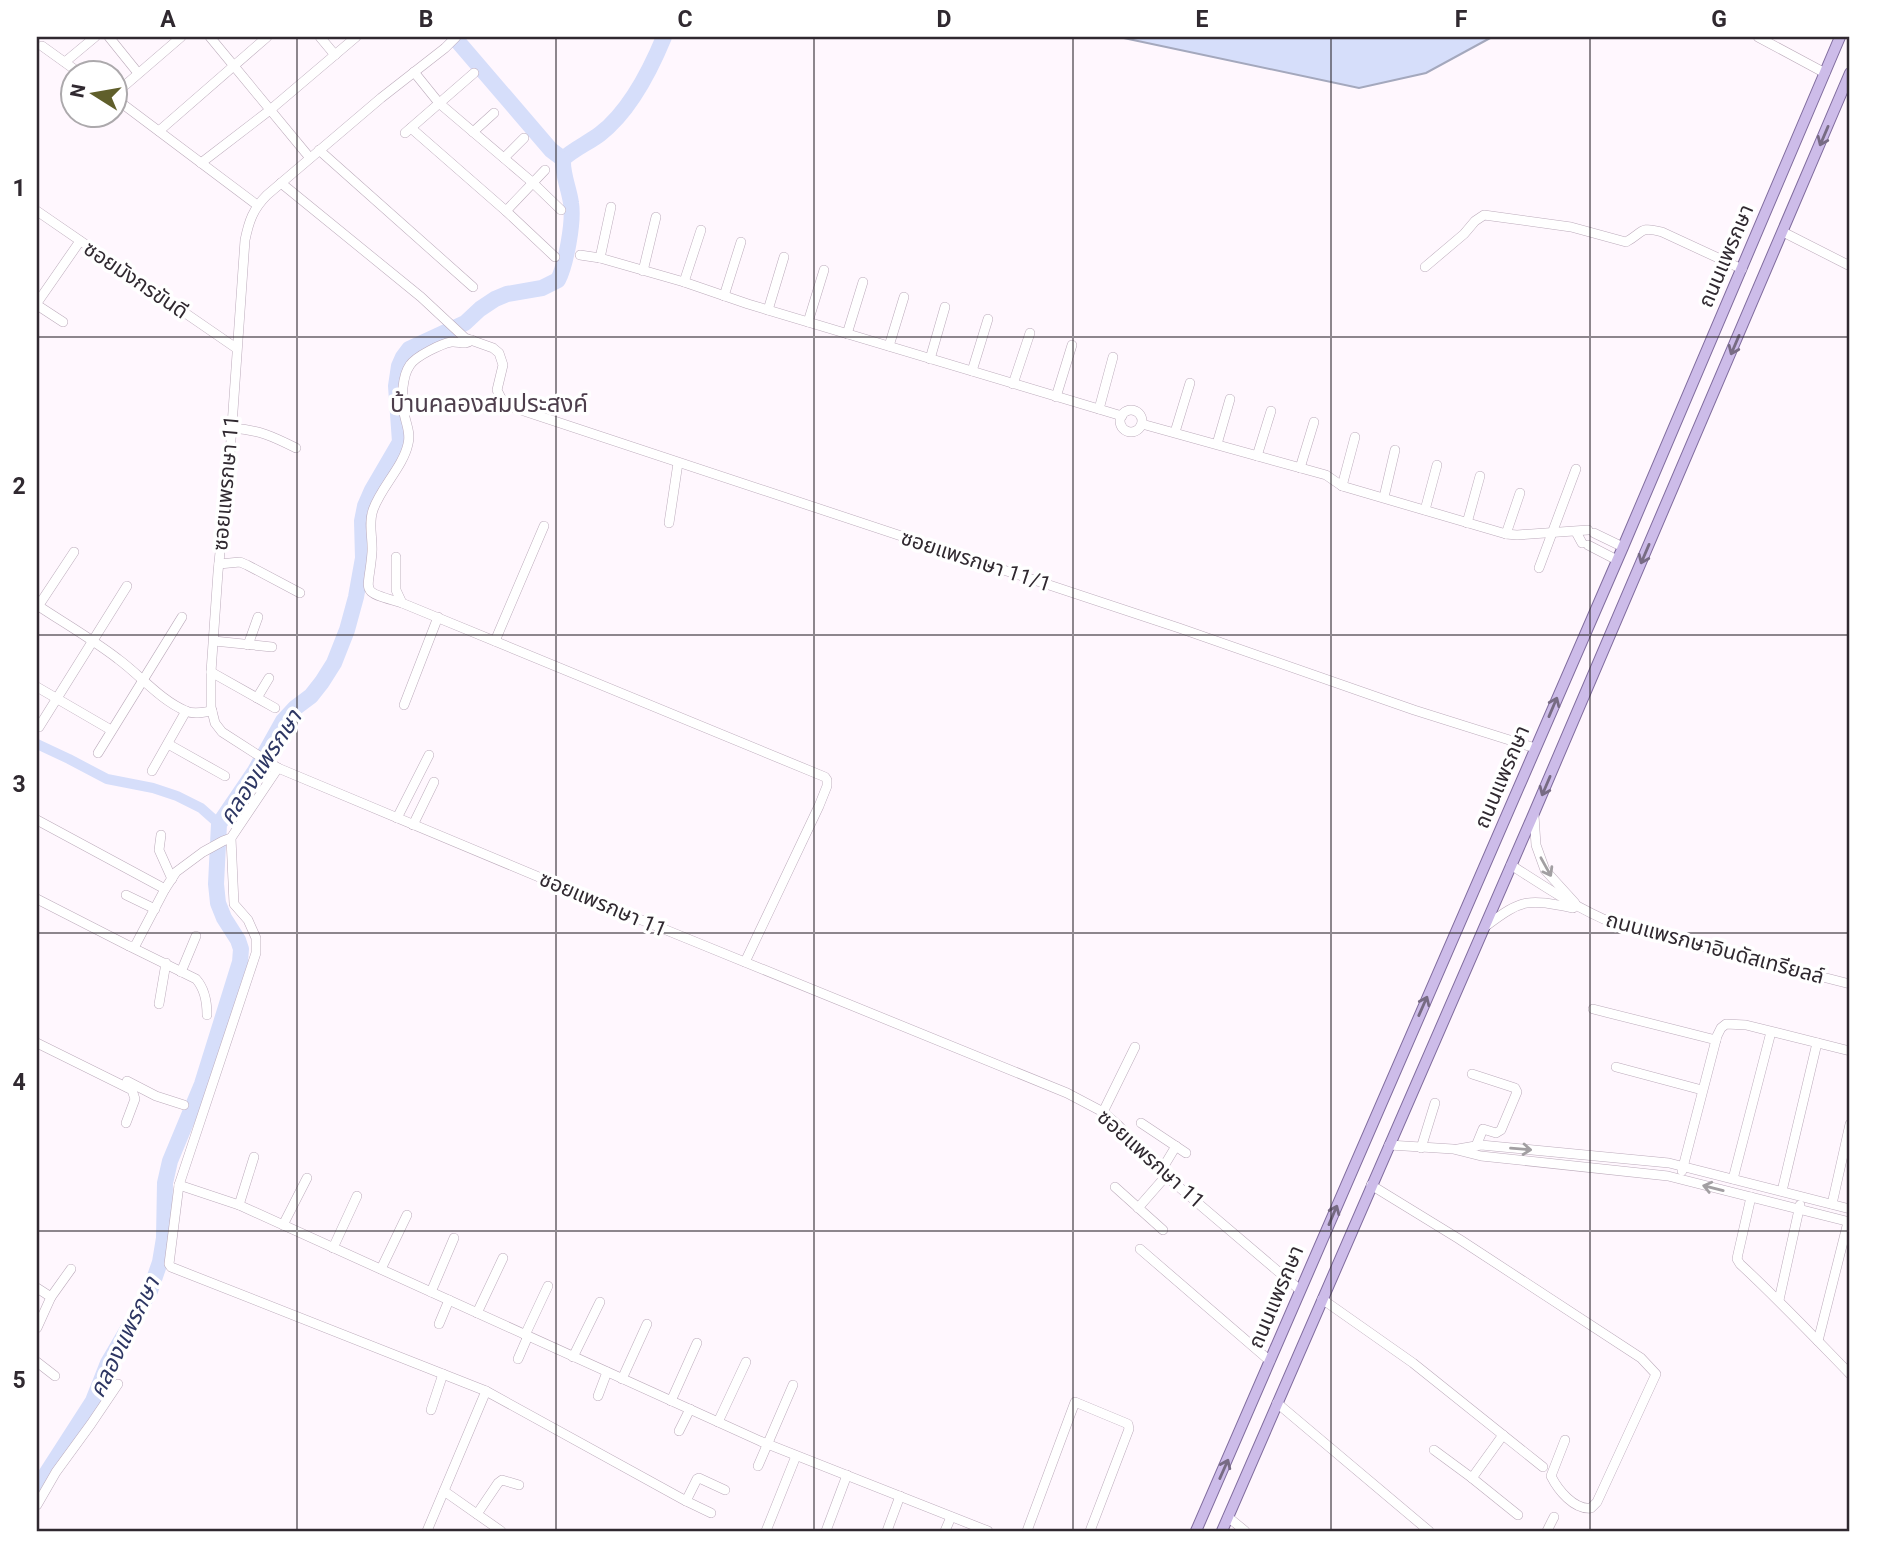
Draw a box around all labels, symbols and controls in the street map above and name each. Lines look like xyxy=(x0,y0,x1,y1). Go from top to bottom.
text: A xyxy=(160,6,176,33)
text: B xyxy=(419,6,433,33)
text: C xyxy=(677,6,693,33)
text: D xyxy=(937,6,951,33)
text: E xyxy=(1196,6,1209,33)
text: F xyxy=(1455,6,1468,33)
text: G xyxy=(1711,6,1727,33)
north arrow xyxy=(60,60,130,130)
text: N xyxy=(65,82,90,100)
one-way arrow xyxy=(1816,124,1829,146)
text: 1 xyxy=(12,175,26,202)
street label: ถนนแพรกษา xyxy=(1694,201,1758,311)
street label: ซอยมังกรขันดี xyxy=(79,236,193,324)
one-way arrow xyxy=(1728,334,1741,355)
district label: บ้านคลองสมประสงค์ xyxy=(390,390,588,418)
street label: ซอยแพรกษา 11 xyxy=(208,414,244,552)
text: 2 xyxy=(12,473,26,500)
street label: ซอยแพรกษา 11/1 xyxy=(898,525,1054,597)
one-way arrow xyxy=(1638,543,1651,565)
one-way arrow xyxy=(1547,697,1560,719)
water label: คลองแพรกษา xyxy=(214,704,308,829)
street label: ถนนแพรกษา xyxy=(1470,722,1534,832)
text: 3 xyxy=(12,771,26,798)
one-way arrow xyxy=(1539,775,1552,796)
one-way arrow xyxy=(1539,856,1553,876)
street label: ซอยแพรกษา 11 xyxy=(536,866,670,942)
street label: ถนนแพรกษาอินดัสเทรียลล์ xyxy=(1603,907,1827,989)
one-way arrow xyxy=(1417,996,1430,1017)
text: 4 xyxy=(12,1069,26,1096)
street label: ซอยแพรกษา 11 xyxy=(1092,1105,1210,1213)
one-way arrow xyxy=(1509,1143,1532,1156)
one-way arrow xyxy=(1702,1181,1725,1194)
one-way arrow xyxy=(1327,1204,1340,1226)
street label: ถนนแพรกษา xyxy=(1244,1242,1308,1352)
water label: คลองแพรกษา xyxy=(84,1271,166,1402)
text: 5 xyxy=(12,1367,26,1394)
one-way arrow xyxy=(1218,1458,1231,1480)

